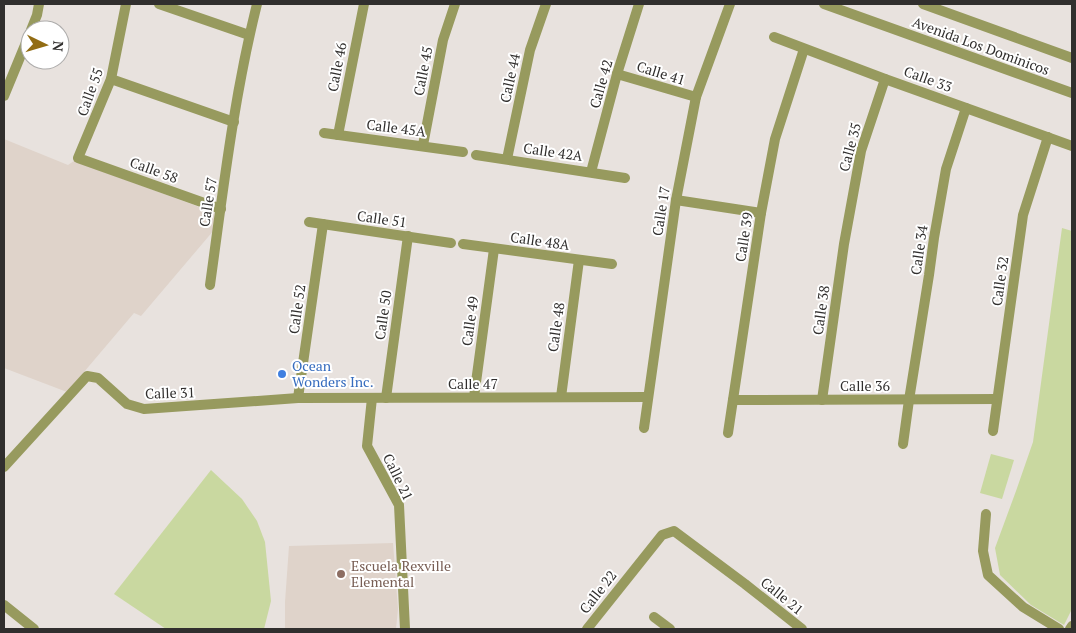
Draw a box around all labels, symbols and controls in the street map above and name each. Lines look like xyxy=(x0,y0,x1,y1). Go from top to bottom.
street label: Avenida Los Dominicos xyxy=(910,12,1052,79)
north arrow xyxy=(20,20,70,70)
text: N xyxy=(48,40,68,53)
street label: Calle 46 xyxy=(322,40,351,93)
street label: Calle 45 xyxy=(408,45,437,97)
street label: Calle 44 xyxy=(495,51,524,104)
street label: Calle 41 xyxy=(635,56,688,89)
street label: Calle 42 xyxy=(585,57,617,110)
street label: Calle 33 xyxy=(901,61,955,96)
street label: Calle 55 xyxy=(72,65,107,119)
street label: Calle 45A xyxy=(365,114,427,141)
street label: Calle 35 xyxy=(834,120,865,173)
street label: Calle 42A xyxy=(522,138,584,165)
street label: Calle 58 xyxy=(127,152,181,187)
street label: Calle 57 xyxy=(194,176,221,228)
street label: Calle 17 xyxy=(647,185,674,237)
street label: Calle 51 xyxy=(356,206,408,231)
street label: Calle 39 xyxy=(730,211,757,263)
street label: Calle 34 xyxy=(906,223,931,276)
street label: Calle 48A xyxy=(509,227,571,254)
street label: Calle 32 xyxy=(987,255,1012,307)
street label: Calle 52 xyxy=(284,283,309,335)
street label: Calle 38 xyxy=(808,284,833,336)
street label: Calle 50 xyxy=(370,289,395,341)
street label: Calle 49 xyxy=(457,295,482,347)
street label: Calle 48 xyxy=(543,301,568,353)
place label: Ocean Wonders Inc. xyxy=(292,356,374,391)
marker: Ocean Wonders Inc. xyxy=(276,368,288,380)
street label: Calle 47 xyxy=(448,374,498,393)
street label: Calle 36 xyxy=(840,376,890,395)
street label: Calle 31 xyxy=(145,382,195,403)
street label: Calle 21 xyxy=(379,450,418,503)
place label: Escuela Rexville Elemental xyxy=(351,556,451,591)
street label: Calle 22 xyxy=(575,566,620,617)
marker: Escuela Rexville Elemental xyxy=(335,568,347,580)
street label: Calle 21 xyxy=(757,573,808,619)

